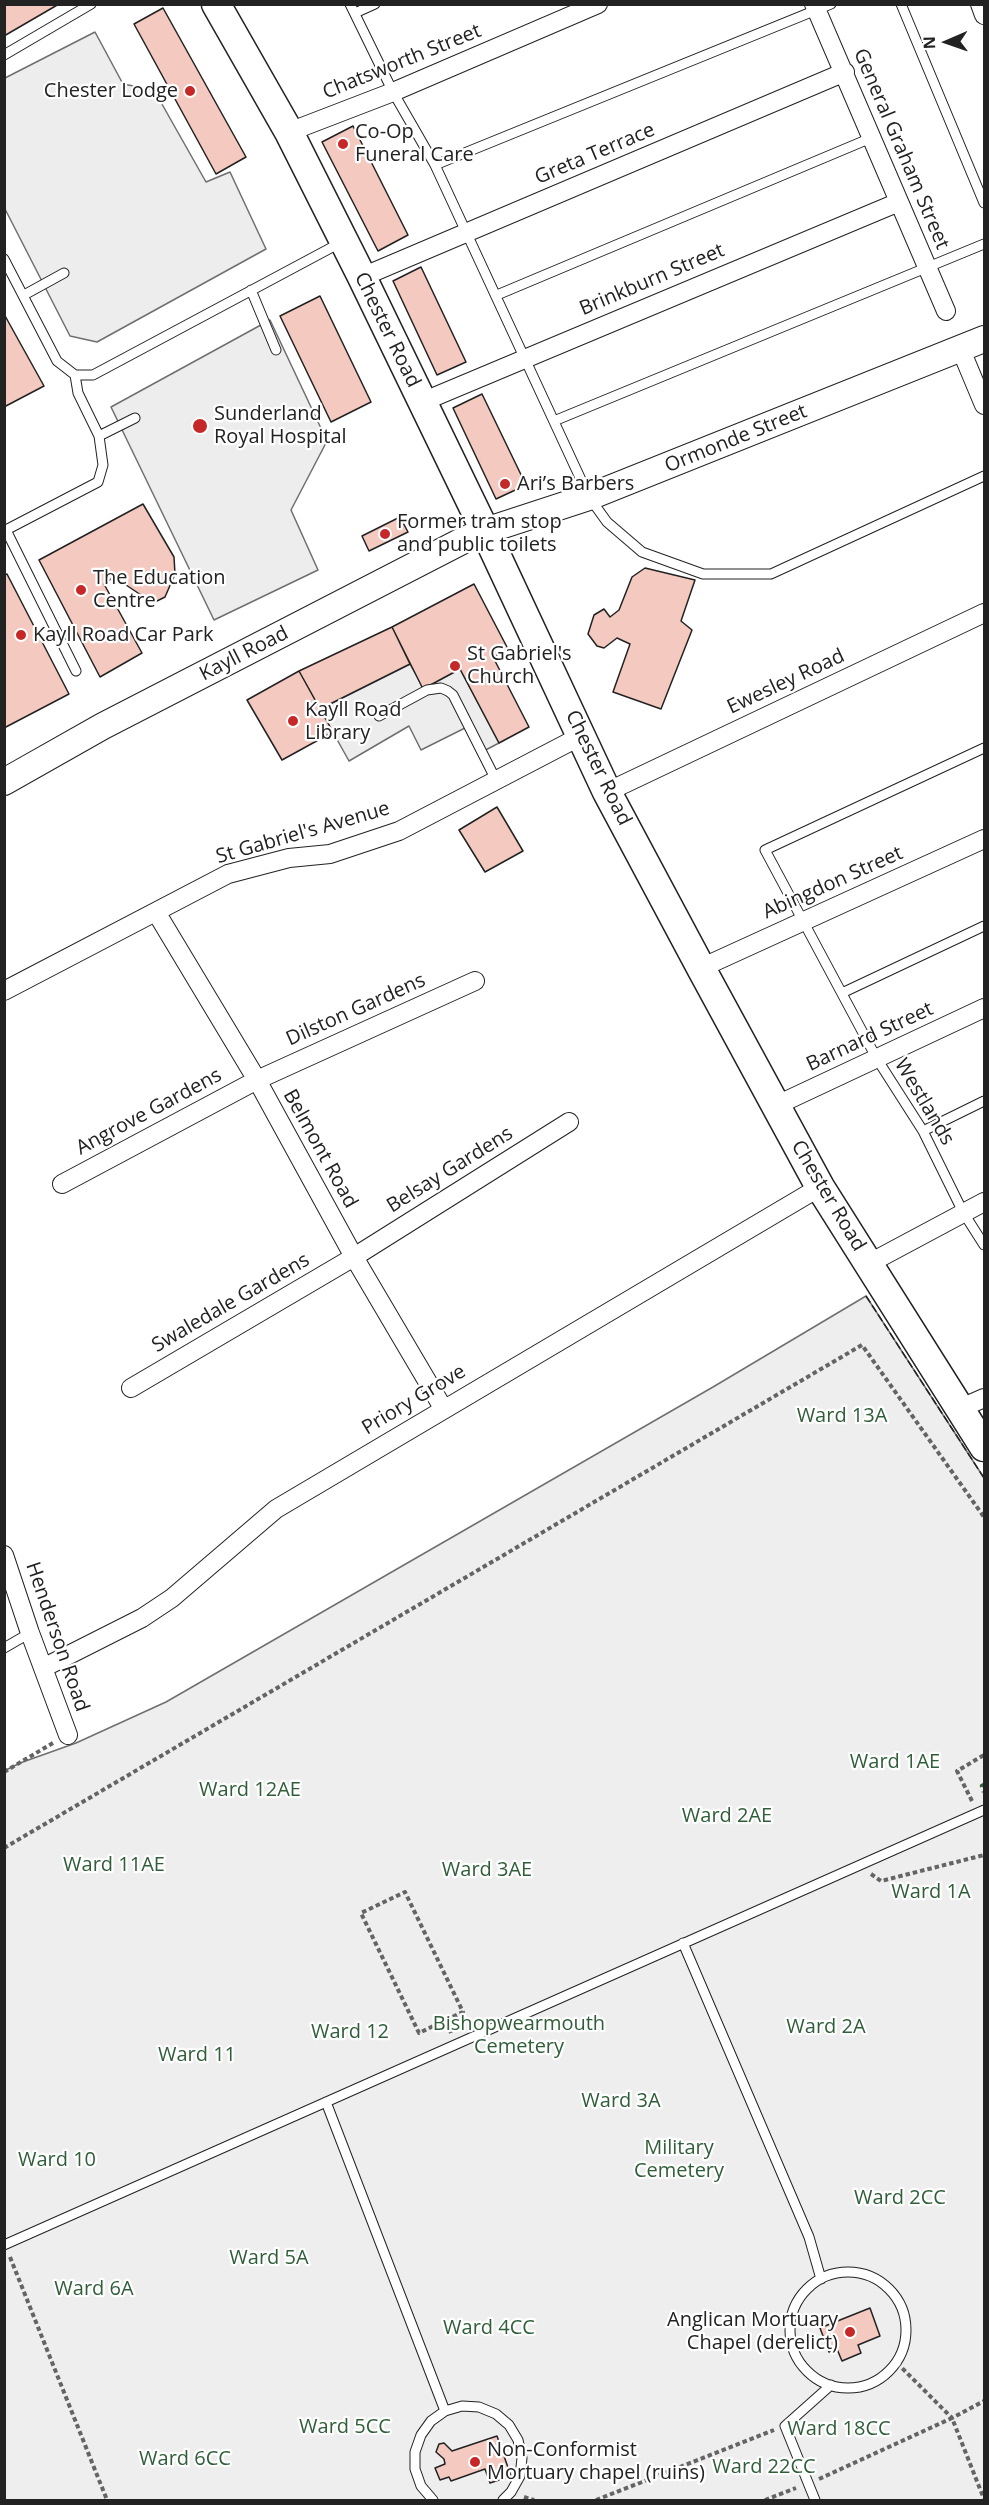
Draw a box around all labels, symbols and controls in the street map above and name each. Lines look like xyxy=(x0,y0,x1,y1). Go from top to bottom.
north arrow xyxy=(917,12,977,72)
street label: Chatsworth Street xyxy=(319,19,485,105)
text: N xyxy=(918,36,940,50)
street label: General Graham Street xyxy=(848,45,954,253)
place label: Chester Lodge xyxy=(44,79,178,103)
marker: Chester Lodge xyxy=(183,84,197,98)
street label: Greta Terrace xyxy=(531,118,659,190)
place label: Co-Op Funeral Care xyxy=(355,120,474,167)
marker: Co-Op Funeral Care xyxy=(336,137,350,151)
street label: Brinkburn Street xyxy=(576,239,728,321)
street label: Chester Road xyxy=(349,269,425,391)
street label: Ormonde Street xyxy=(661,400,811,478)
place label: Sunderland Royal Hospital xyxy=(214,402,347,449)
marker: Sunderland Royal Hospital xyxy=(191,417,209,435)
place label: Ari’s Barbers xyxy=(517,472,634,496)
marker: Ari’s Barbers xyxy=(498,477,512,491)
place label: Former tram stop and public toilets xyxy=(397,510,562,557)
marker: Former tram stop and public toilets xyxy=(378,527,392,541)
place label: The Education Centre xyxy=(93,566,225,613)
marker: The Education Centre xyxy=(74,583,88,597)
street label: Kayll Road xyxy=(196,621,292,687)
place label: Kayll Road Car Park xyxy=(33,623,213,647)
marker: Kayll Road Car Park xyxy=(14,628,28,642)
place label: St Gabriel's Church xyxy=(467,642,572,689)
street label: Ewesley Road xyxy=(724,644,848,720)
marker: St Gabriel's Church xyxy=(448,659,462,673)
place label: Kayll Road Library xyxy=(305,698,401,745)
street label: Chester Road xyxy=(560,707,636,829)
marker: Kayll Road Library xyxy=(286,714,300,728)
street label: St Gabriel's Avenue xyxy=(213,797,393,869)
street label: Abingdon Street xyxy=(759,841,907,925)
street label: Dilston Gardens xyxy=(283,969,429,1051)
street label: Barnard Street xyxy=(803,997,937,1077)
street label: Westlands xyxy=(889,1054,959,1150)
street label: Angrove Gardens xyxy=(72,1063,226,1161)
street label: Belmont Road xyxy=(277,1085,363,1213)
street label: Belsay Gardens xyxy=(383,1122,517,1218)
street label: Chester Road xyxy=(786,1136,870,1256)
street label: Swaledale Gardens xyxy=(148,1248,314,1358)
street label: Priory Grove xyxy=(358,1360,470,1440)
park label: Ward 13A xyxy=(797,1404,887,1428)
street label: Henderson Road xyxy=(20,1559,94,1715)
park label: Ward 1AE xyxy=(850,1750,940,1774)
park label: Ward 12AE xyxy=(199,1778,301,1802)
park label: Ward 2AE xyxy=(682,1804,772,1828)
park label: Ward 11AE xyxy=(63,1853,165,1877)
park label: Ward 3AE xyxy=(442,1858,532,1882)
park label: Ward 1A xyxy=(891,1880,971,1904)
park label: Bishopwearmouth Cemetery xyxy=(433,2012,605,2059)
park label: Ward 2A xyxy=(786,2015,866,2039)
park label: Ward 12 xyxy=(311,2020,389,2044)
park label: Ward 11 xyxy=(158,2043,236,2067)
park label: Ward 3A xyxy=(581,2089,661,2113)
park label: Military Cemetery xyxy=(634,2136,724,2183)
park label: Ward 10 xyxy=(18,2148,96,2172)
park label: Ward 2CC xyxy=(854,2186,946,2210)
park label: Ward 5A xyxy=(229,2246,309,2270)
park label: Ward 6A xyxy=(54,2277,134,2301)
place label: Anglican Mortuary Chapel (derelict) xyxy=(667,2308,838,2355)
park label: Ward 4CC xyxy=(443,2316,535,2340)
marker: Anglican Mortuary Chapel (derelict) xyxy=(843,2325,857,2339)
park label: Ward 5CC xyxy=(299,2415,391,2439)
park label: Ward 18CC xyxy=(787,2417,891,2441)
place label: Non-Conformist Mortuary chapel (ruins) xyxy=(487,2438,705,2485)
park label: Ward 6CC xyxy=(139,2447,231,2471)
marker: Non-Conformist Mortuary chapel (ruins) xyxy=(468,2455,482,2469)
park label: Ward 22CC xyxy=(712,2455,816,2479)

